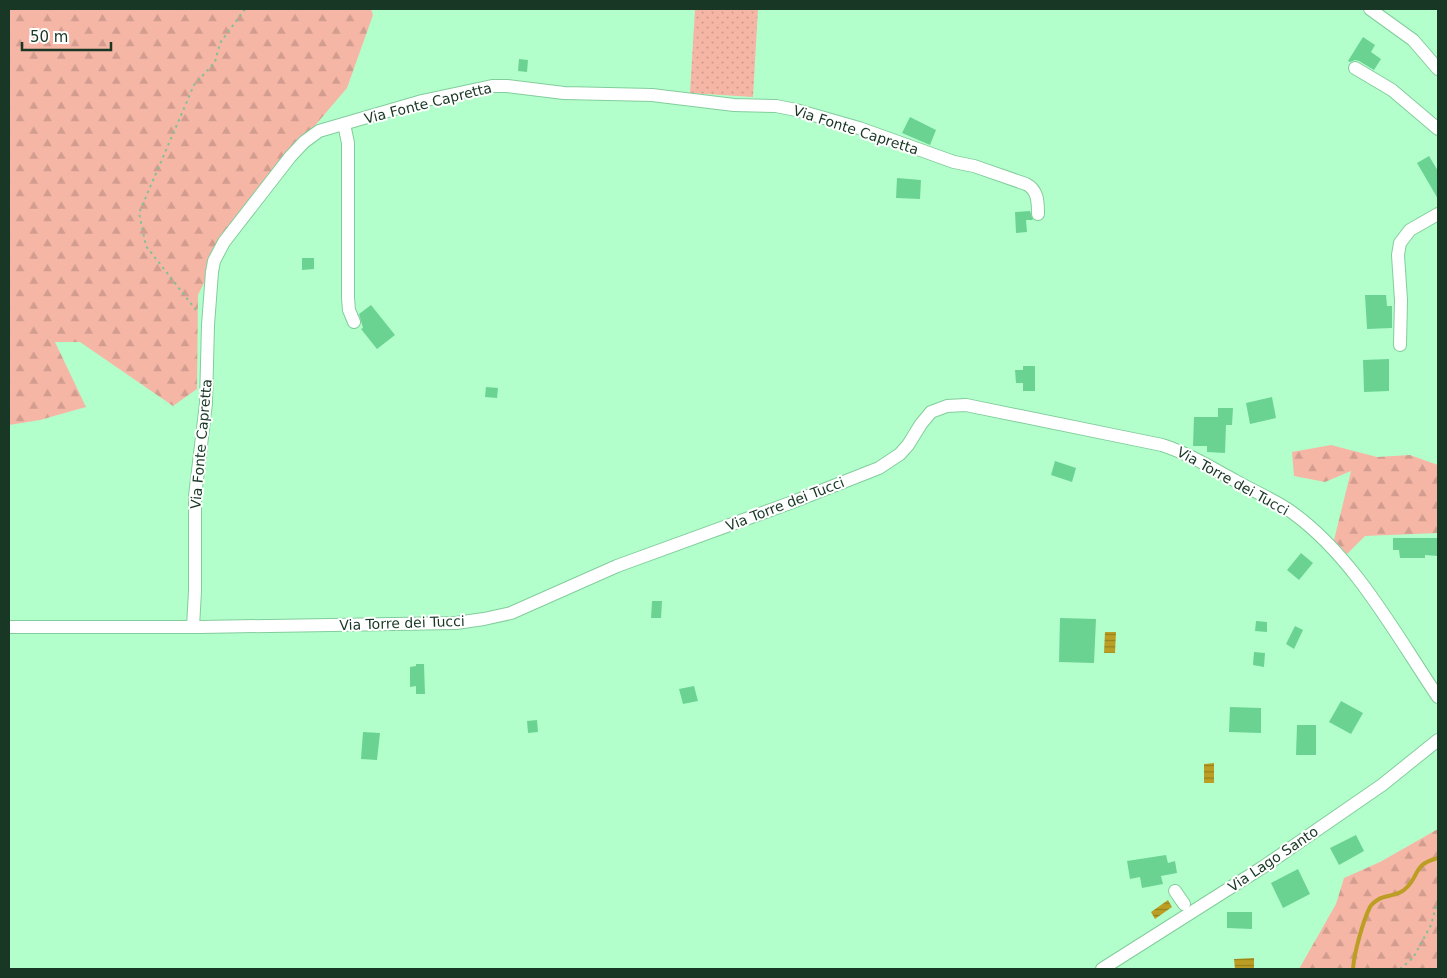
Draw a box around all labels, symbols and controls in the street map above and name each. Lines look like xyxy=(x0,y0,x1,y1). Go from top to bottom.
scale bar xyxy=(22,20,111,52)
text: 50 m xyxy=(30,28,68,46)
street label: Via Fonte Capretta xyxy=(363,79,493,127)
street label: Via Fonte Capretta xyxy=(791,102,921,158)
street label: Via Fonte Capretta xyxy=(187,378,215,510)
street label: Via Torre dei Tucci xyxy=(1174,444,1292,518)
street label: Via Torre dei Tucci xyxy=(724,474,846,534)
street label: Via Torre dei Tucci xyxy=(339,613,465,633)
street label: Via Lago Santo xyxy=(1225,823,1321,895)

